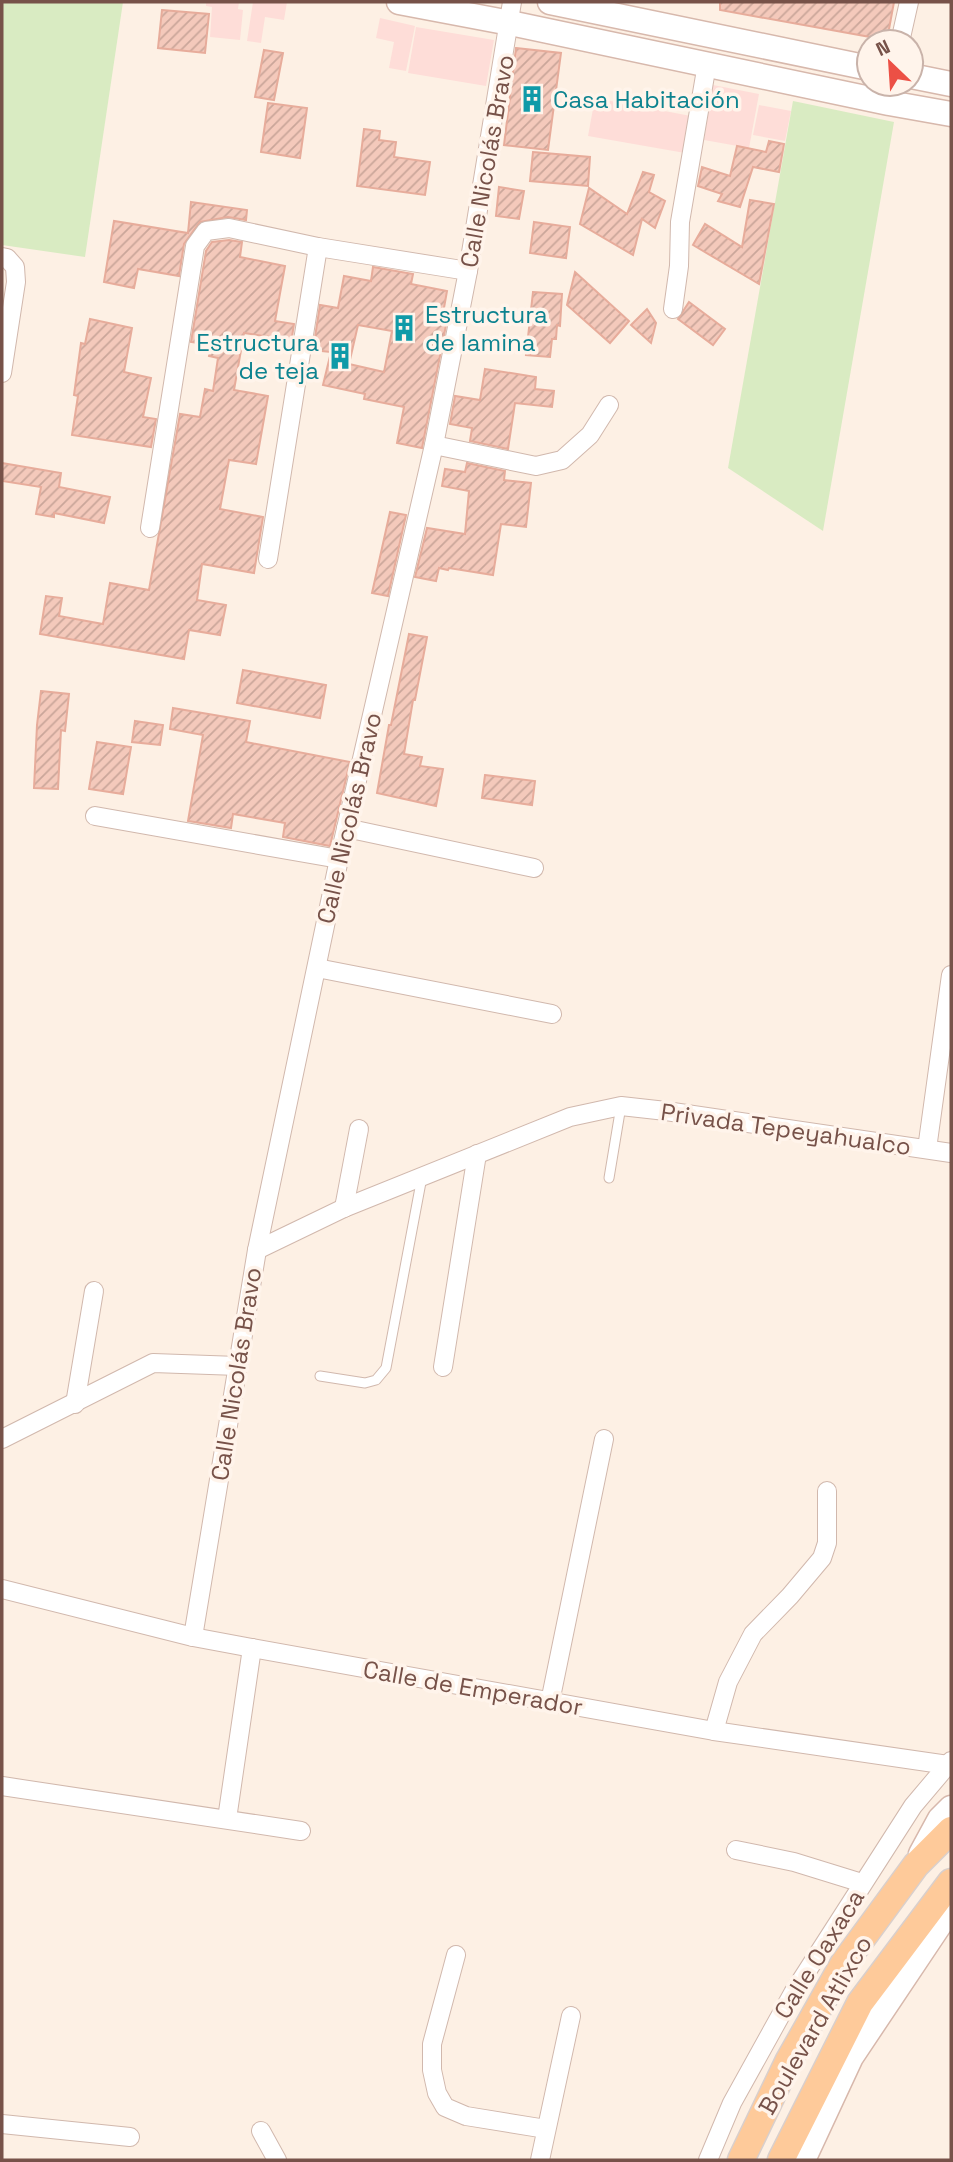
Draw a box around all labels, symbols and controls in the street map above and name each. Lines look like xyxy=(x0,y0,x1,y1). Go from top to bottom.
north arrow xyxy=(855,28,925,98)
text: N xyxy=(872,34,894,62)
street label: Calle Nicolás Bravo xyxy=(453,52,521,270)
building icon: Casa Habitación xyxy=(517,84,547,114)
place label: Casa Habitación xyxy=(553,84,740,115)
place label: Estructura de lamina xyxy=(425,299,548,358)
building icon: Estructura de lamina xyxy=(389,313,419,343)
place label: Estructura de teja xyxy=(196,327,319,386)
building icon: Estructura de teja xyxy=(325,341,355,371)
street label: Calle Nicolás Bravo xyxy=(310,709,388,927)
street label: Privada Tepeyahualco xyxy=(659,1096,913,1162)
street label: Calle Nicolás Bravo xyxy=(204,1265,268,1483)
street label: Calle de Emperador xyxy=(361,1653,585,1723)
street label: Calle Oaxaca xyxy=(767,1883,871,2024)
street label: Boulevard Atlixco xyxy=(751,1930,879,2120)

